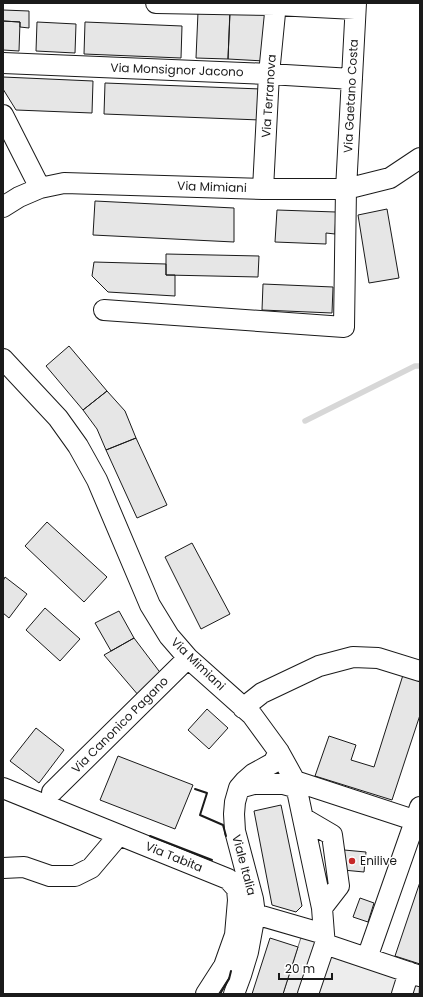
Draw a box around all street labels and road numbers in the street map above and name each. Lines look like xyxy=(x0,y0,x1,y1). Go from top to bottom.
street label: Via Gaetano Costa xyxy=(339,39,362,153)
street label: Via Terranova xyxy=(257,54,280,138)
street label: Via Monsignor Jacono xyxy=(110,59,244,80)
street label: Via Mimiani xyxy=(177,177,247,196)
street label: Via Mimiani xyxy=(167,633,229,694)
street label: Via Canonico Pagano xyxy=(67,672,172,777)
street label: Viale Italia xyxy=(228,833,261,897)
street label: Via Tabita xyxy=(143,837,205,876)

